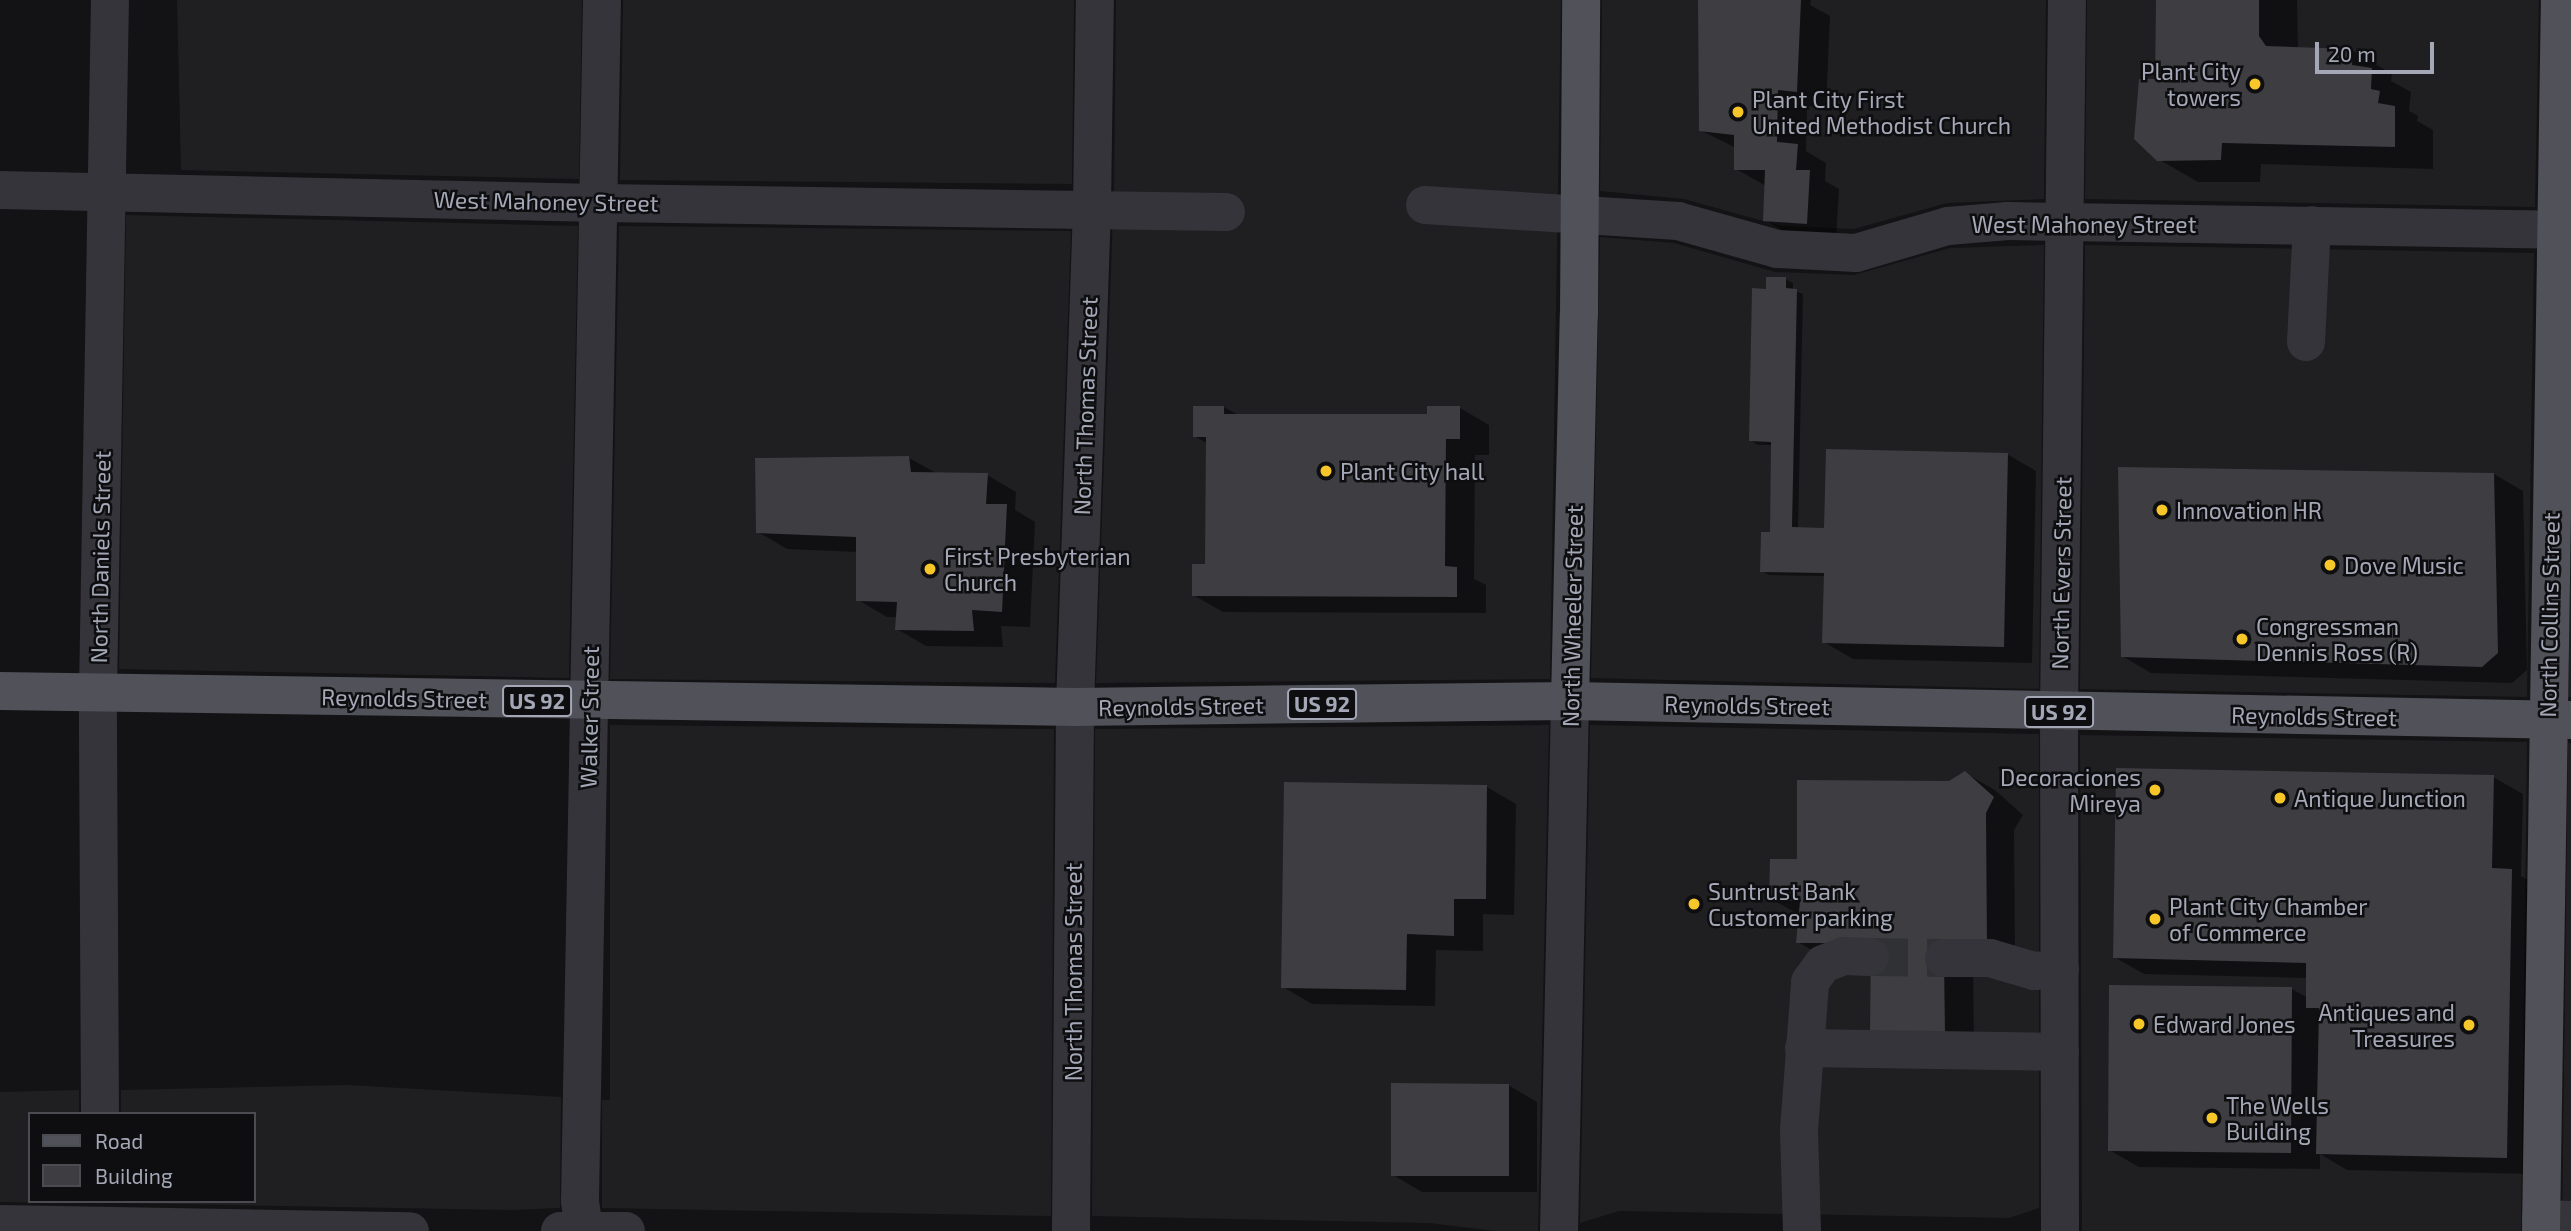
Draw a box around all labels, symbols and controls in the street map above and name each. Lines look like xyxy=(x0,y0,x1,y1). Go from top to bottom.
scale bar xyxy=(2319,28,2438,72)
text: 20 m xyxy=(2328,41,2376,66)
place label: Plant City towers xyxy=(2141,57,2241,111)
marker: Plant City towers xyxy=(2247,76,2263,92)
place label: Plant City First United Methodist Church xyxy=(1752,85,2011,139)
marker: Plant City First United Methodist Church xyxy=(1730,104,1746,120)
street label: West Mahoney Street xyxy=(433,185,659,217)
street label: West Mahoney Street xyxy=(1971,210,2197,238)
street label: North Thomas Street xyxy=(1067,296,1103,516)
street label: North Daniels Street xyxy=(84,450,116,664)
place label: Plant City hall xyxy=(1340,457,1485,485)
marker: Plant City hall xyxy=(1318,463,1334,479)
street label: North Evers Street xyxy=(2046,476,2076,670)
place label: Innovation HR xyxy=(2176,496,2322,524)
marker: Innovation HR xyxy=(2154,502,2170,518)
street label: North Wheeler Street xyxy=(1556,504,1588,728)
street label: North Collins Street xyxy=(2533,512,2565,718)
place label: First Presbyterian Church xyxy=(944,542,1131,596)
place label: Dove Music xyxy=(2344,551,2464,579)
marker: Dove Music xyxy=(2322,557,2338,573)
marker: First Presbyterian Church xyxy=(922,561,938,577)
place label: Congressman Dennis Ross (R) xyxy=(2256,612,2418,666)
marker: Congressman Dennis Ross (R) xyxy=(2234,631,2250,647)
street label: Walker Street xyxy=(574,645,604,789)
street label: Reynolds Street xyxy=(321,683,487,713)
road number: US 92 xyxy=(502,684,572,718)
road number: US 92 xyxy=(1287,686,1357,722)
street label: Reynolds Street xyxy=(1664,690,1830,720)
street label: Reynolds Street xyxy=(1098,691,1264,721)
road number: US 92 xyxy=(2024,694,2094,730)
street label: Reynolds Street xyxy=(2231,701,2397,731)
place label: Decoraciones Mireya xyxy=(2000,763,2141,817)
marker: Decoraciones Mireya xyxy=(2147,782,2163,798)
place label: Antique Junction xyxy=(2294,784,2466,812)
marker: Antique Junction xyxy=(2272,790,2288,806)
street label: North Thomas Street xyxy=(1059,862,1087,1082)
place label: Suntrust Bank Customer parking xyxy=(1708,877,1893,931)
place label: Plant City Chamber of Commerce xyxy=(2169,892,2368,946)
marker: Suntrust Bank Customer parking xyxy=(1686,896,1702,912)
marker: Plant City Chamber of Commerce xyxy=(2147,911,2163,927)
place label: Antiques and Treasures xyxy=(2318,998,2455,1052)
place label: Edward Jones xyxy=(2153,1010,2296,1038)
marker: Edward Jones xyxy=(2131,1016,2147,1032)
marker: Antiques and Treasures xyxy=(2461,1017,2477,1033)
place label: The Wells Building xyxy=(2226,1091,2329,1145)
marker: The Wells Building xyxy=(2204,1110,2220,1126)
legend xyxy=(28,1112,256,1203)
text: Road xyxy=(95,1128,143,1153)
text: Building xyxy=(95,1163,173,1188)

